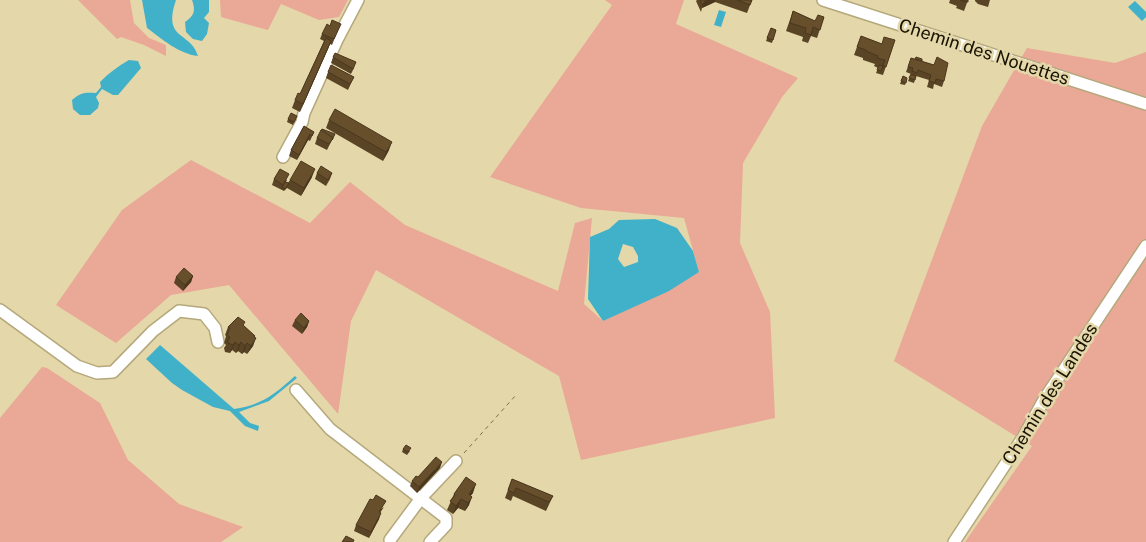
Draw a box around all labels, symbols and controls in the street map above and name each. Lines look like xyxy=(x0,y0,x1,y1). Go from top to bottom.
street label: Chemin des Nouettes xyxy=(896,14,1072,89)
street label: Chemin des Landes xyxy=(998,319,1101,468)

